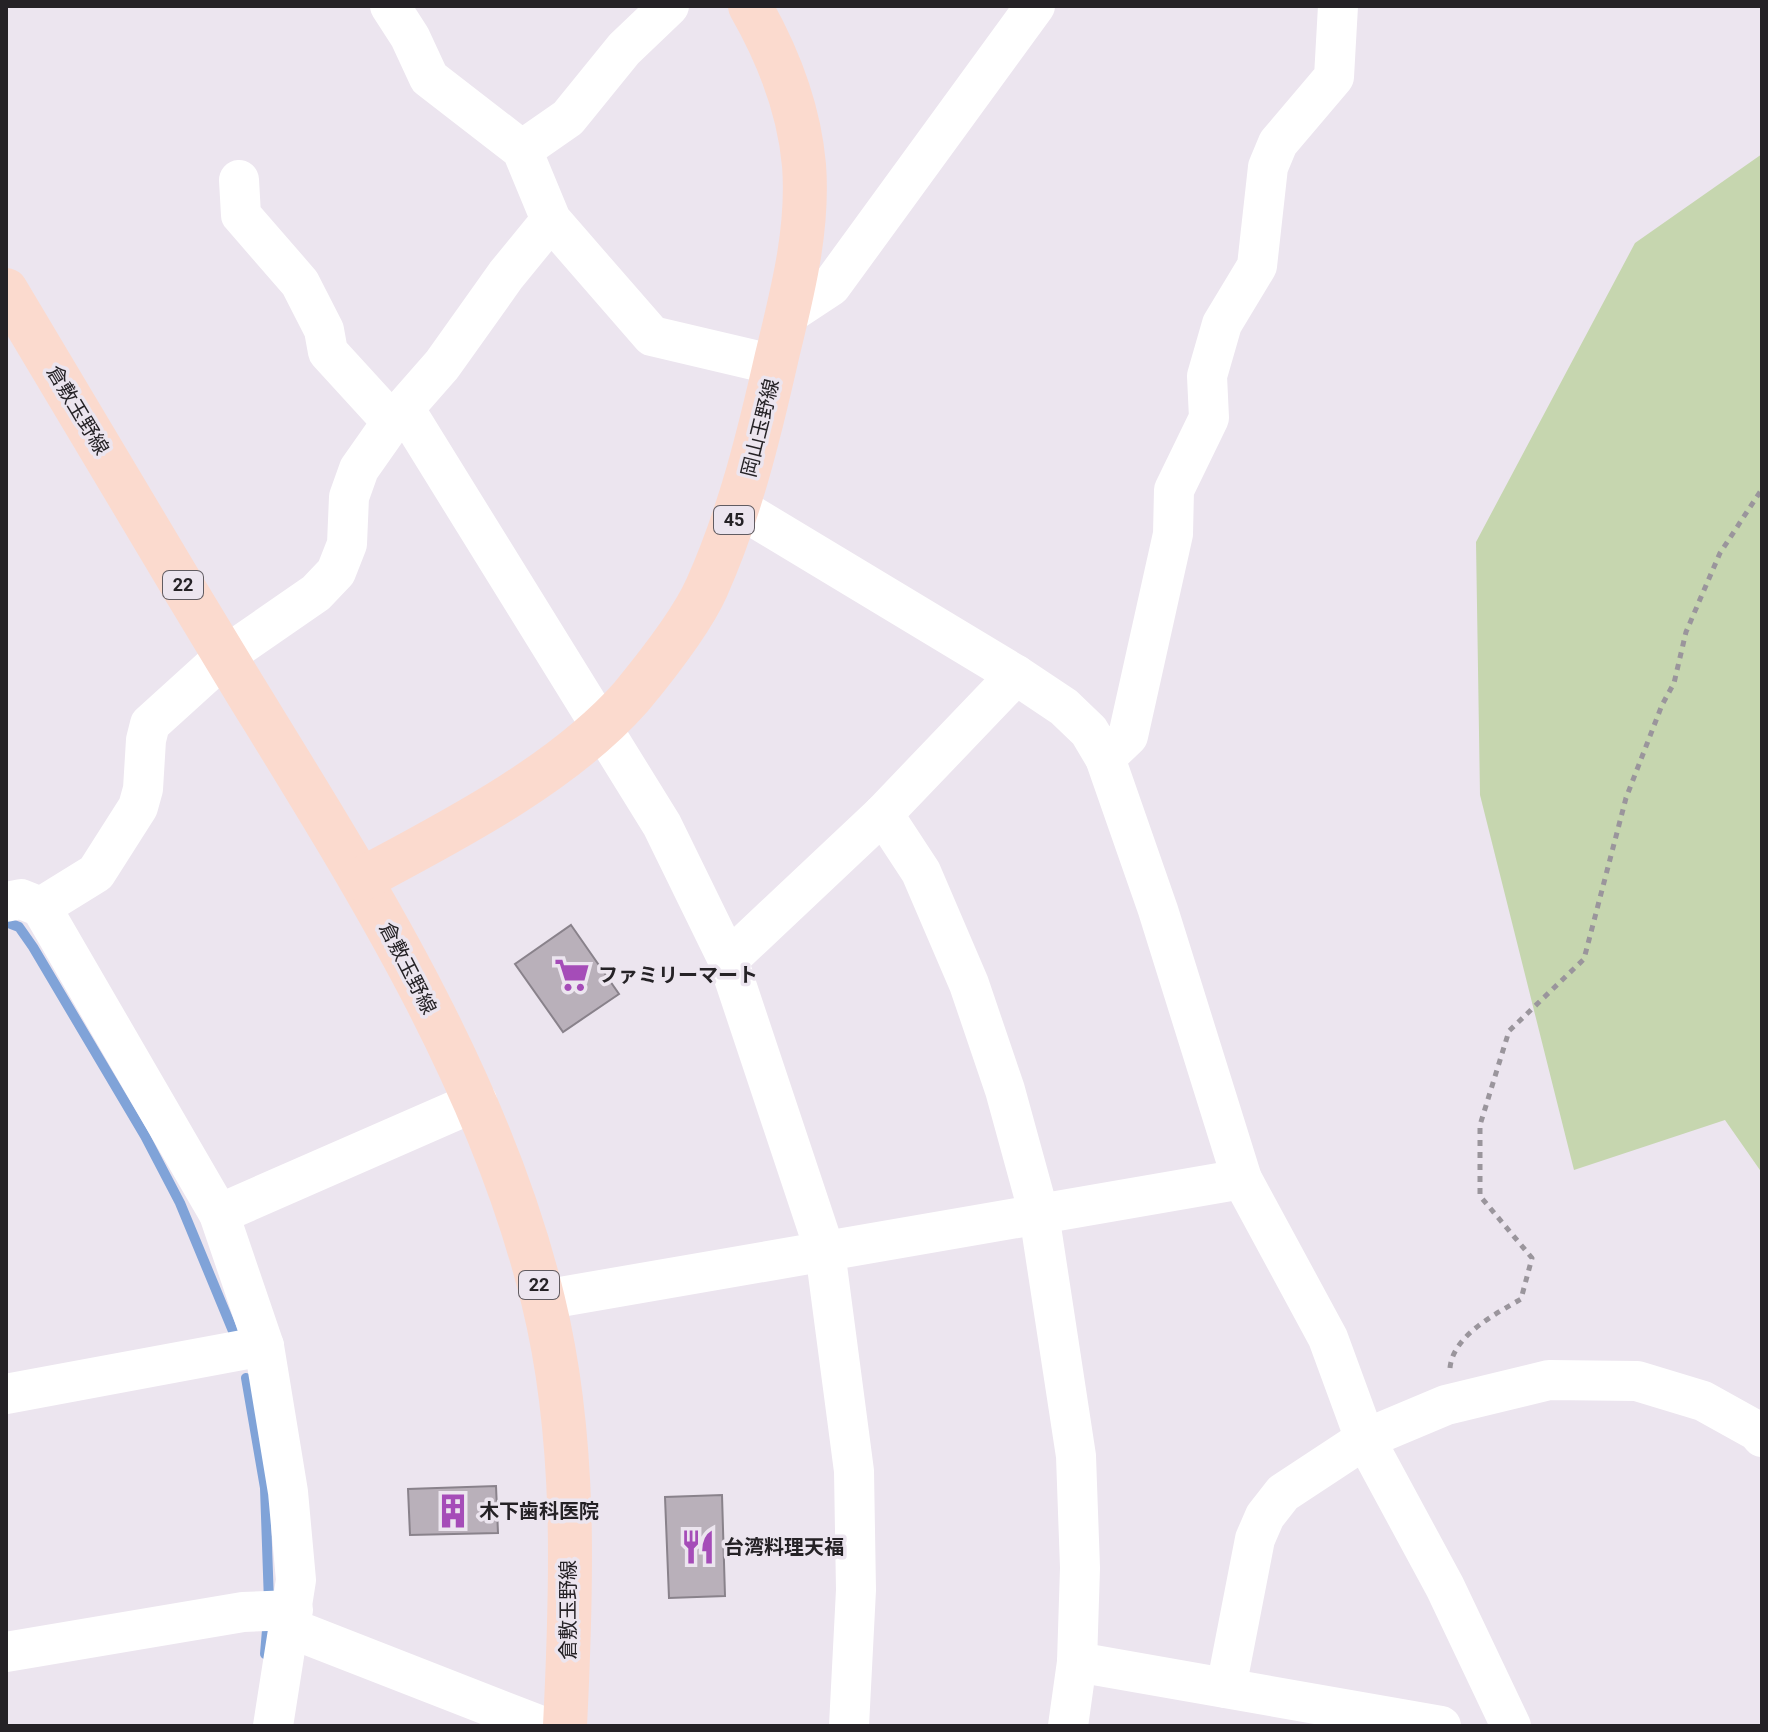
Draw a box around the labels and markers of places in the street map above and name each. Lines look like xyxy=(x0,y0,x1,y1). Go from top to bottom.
supermarket icon: ファミリーマート xyxy=(553,956,591,994)
place label: ファミリーマート xyxy=(598,963,758,987)
building icon: 木下歯科医院 xyxy=(434,1492,472,1530)
place label: 木下歯科医院 xyxy=(479,1499,599,1523)
restaurant icon: 台湾料理天福 xyxy=(679,1528,717,1566)
place label: 台湾料理天福 xyxy=(724,1535,844,1559)

